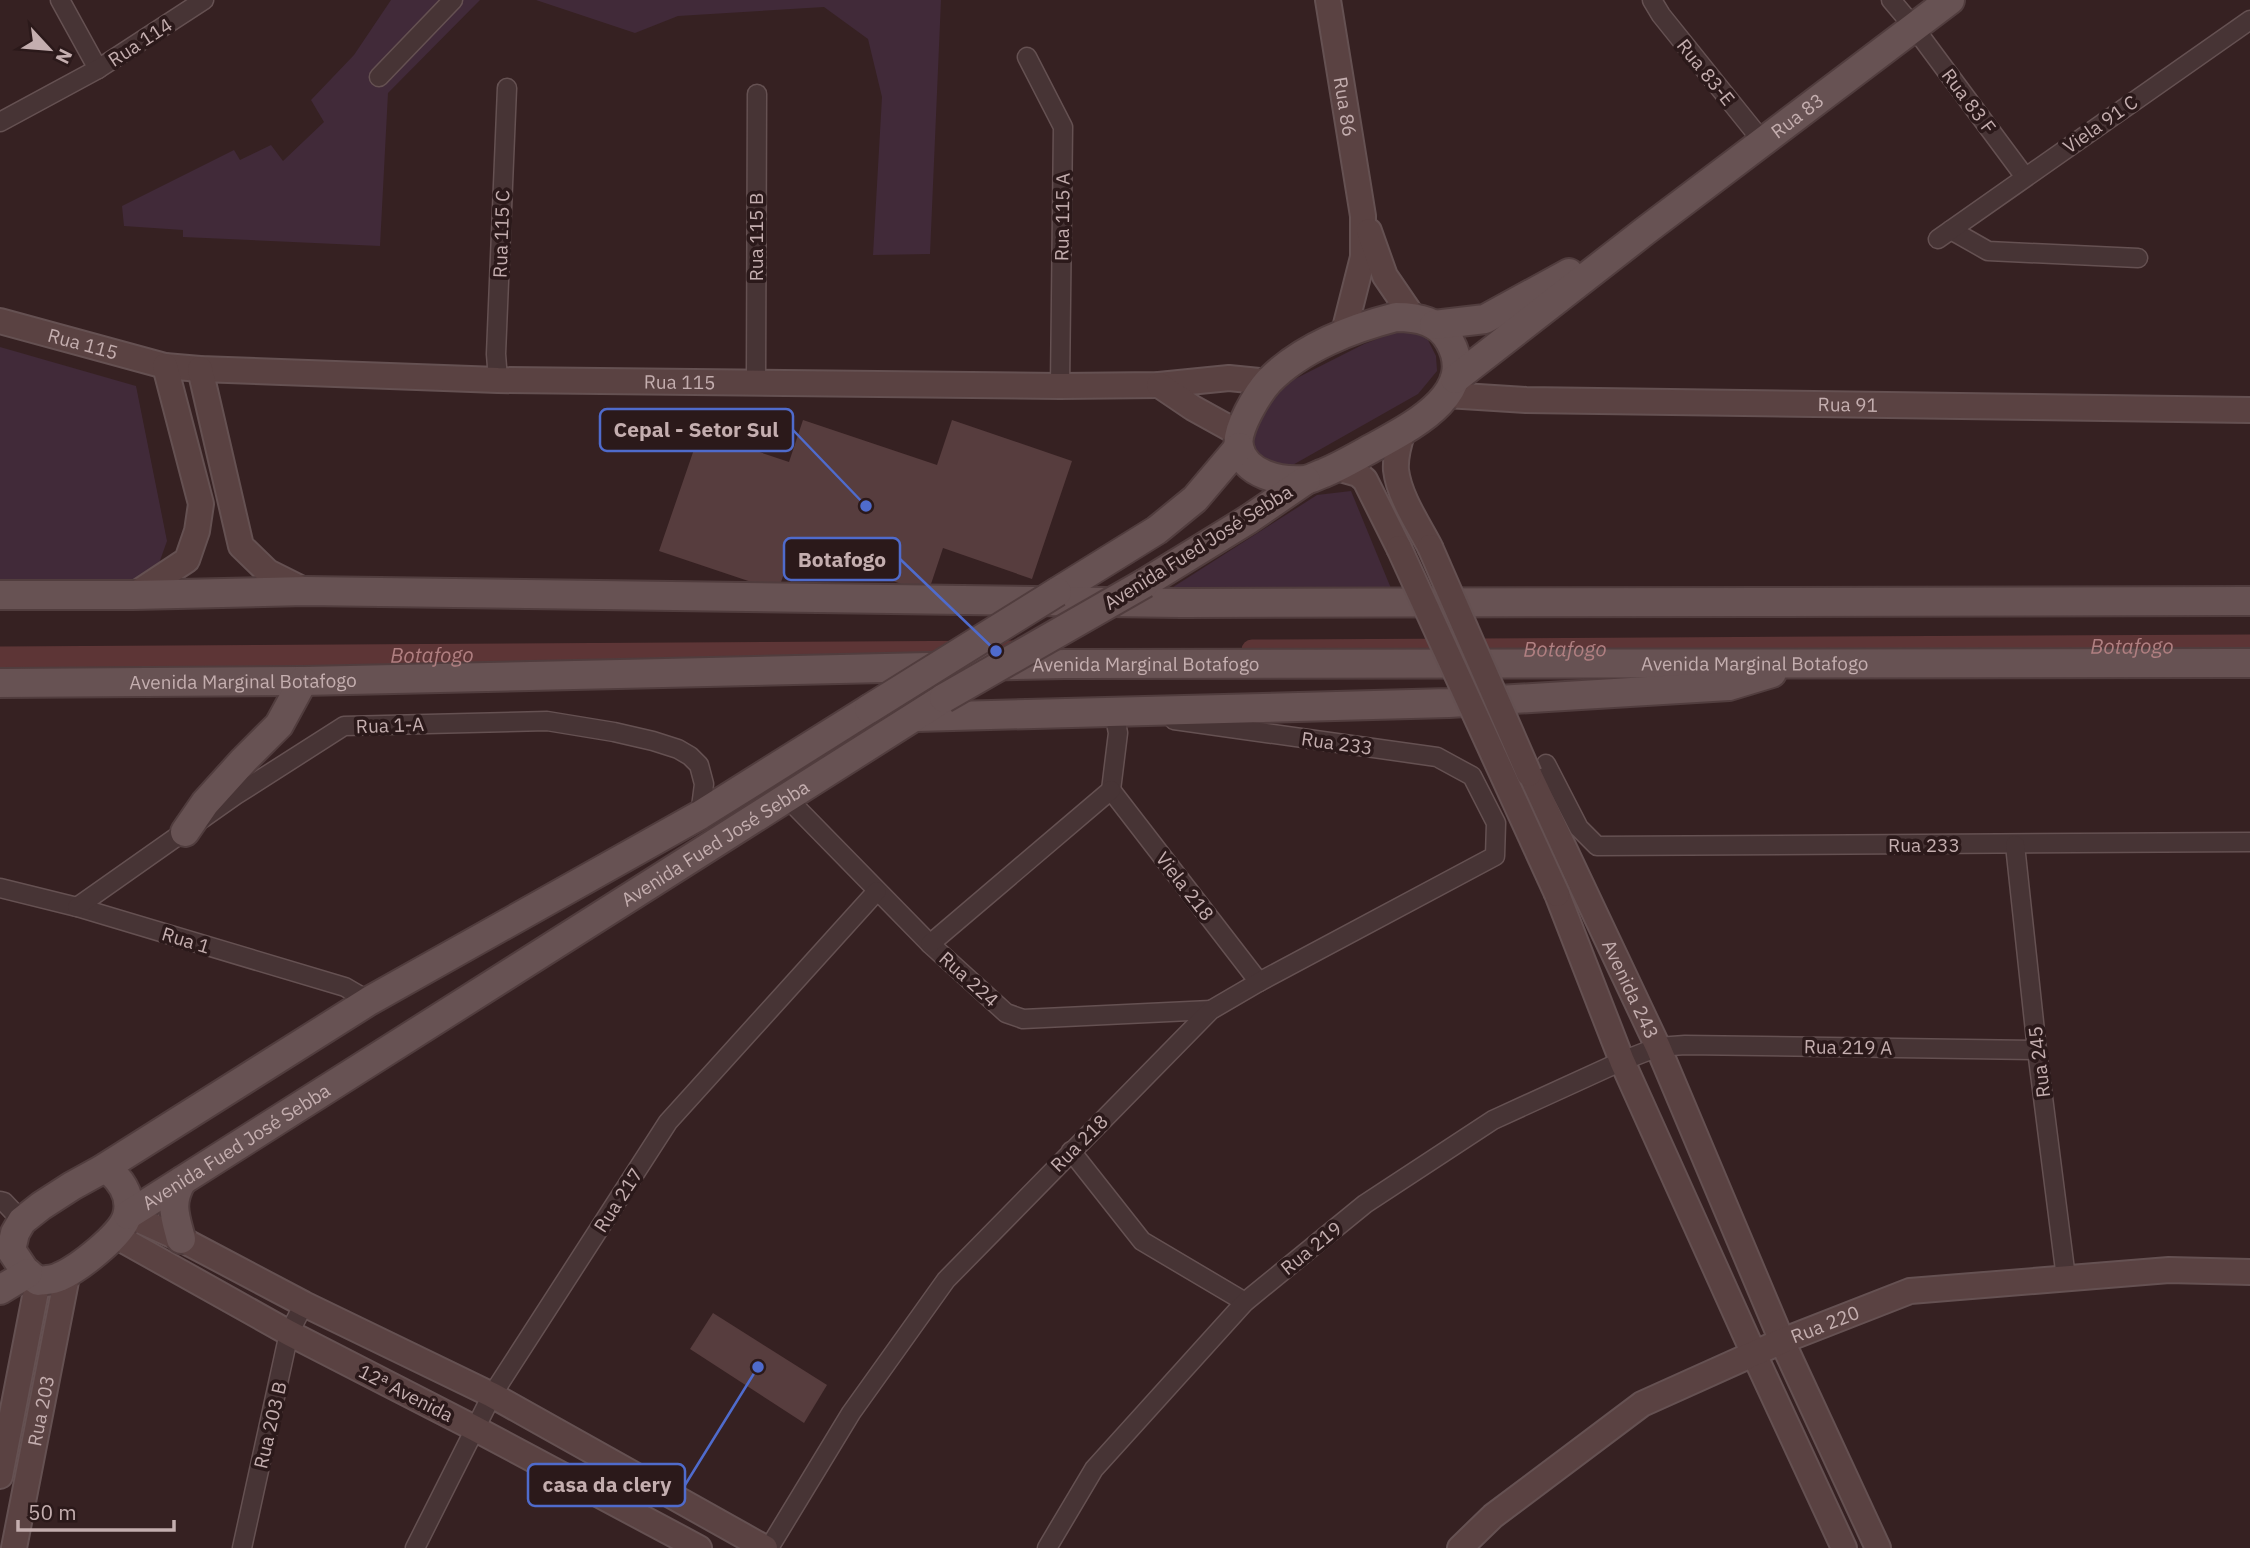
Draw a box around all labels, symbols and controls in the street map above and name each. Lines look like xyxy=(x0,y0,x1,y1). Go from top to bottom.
street label: Rua 114 xyxy=(103,12,177,72)
north arrow xyxy=(14,14,84,84)
street label: Rua 83-E xyxy=(1672,34,1740,110)
text: N xyxy=(50,45,78,68)
street label: Rua 83 F xyxy=(1937,64,2001,138)
street label: Rua 86 xyxy=(1329,75,1362,138)
street label: Rua 83 xyxy=(1766,88,1829,143)
street label: Viela 91 C xyxy=(2058,89,2142,158)
street label: Rua 115 A xyxy=(1049,173,1075,261)
street label: Rua 115 C xyxy=(487,189,515,278)
street label: Rua 115 B xyxy=(744,193,768,281)
street label: Rua 115 xyxy=(45,323,121,365)
street label: Rua 115 xyxy=(644,370,716,394)
street label: Rua 91 xyxy=(1817,392,1878,417)
callout: Cepal - Setor Sul xyxy=(600,409,793,451)
text: Cepal - Setor Sul xyxy=(613,415,779,443)
street label: Avenida Fued José Sebba xyxy=(1099,479,1297,615)
callout: Botafogo xyxy=(784,538,900,580)
text: Botafogo xyxy=(798,545,886,573)
water label: Botafogo xyxy=(2090,631,2174,660)
water label: Botafogo xyxy=(1523,634,1607,663)
water label: Botafogo xyxy=(390,640,474,669)
street label: Avenida Marginal Botafogo xyxy=(1641,651,1869,676)
street label: Avenida Marginal Botafogo xyxy=(1032,652,1260,677)
street label: Avenida Marginal Botafogo xyxy=(129,668,357,694)
street label: Rua 1-A xyxy=(355,712,425,738)
street label: Rua 233 xyxy=(1300,726,1374,760)
street label: Avenida Fued José Sebba xyxy=(617,775,814,911)
street label: Rua 233 xyxy=(1888,833,1960,857)
street label: Viela 218 xyxy=(1151,847,1219,925)
street label: Rua 1 xyxy=(159,921,213,959)
street label: Avenida 243 xyxy=(1597,936,1664,1043)
street label: Rua 224 xyxy=(934,946,1004,1012)
street label: Rua 245 xyxy=(2023,1025,2055,1099)
street label: Rua 219 A xyxy=(1804,1034,1892,1060)
street label: Avenida Fued José Sebba xyxy=(138,1078,335,1215)
street label: Rua 218 xyxy=(1045,1109,1113,1177)
street label: Rua 217 xyxy=(588,1163,648,1237)
street label: Rua 219 xyxy=(1276,1216,1346,1280)
street label: Rua 220 xyxy=(1787,1300,1863,1348)
street label: 12ª Avenida xyxy=(355,1359,457,1427)
street label: Rua 203 xyxy=(22,1373,59,1448)
street label: Rua 203 B xyxy=(248,1379,292,1471)
callout: casa da clery xyxy=(528,1464,685,1506)
text: casa da clery xyxy=(543,1470,672,1498)
scale bar xyxy=(18,1488,173,1532)
text: 50 m xyxy=(28,1498,77,1526)

